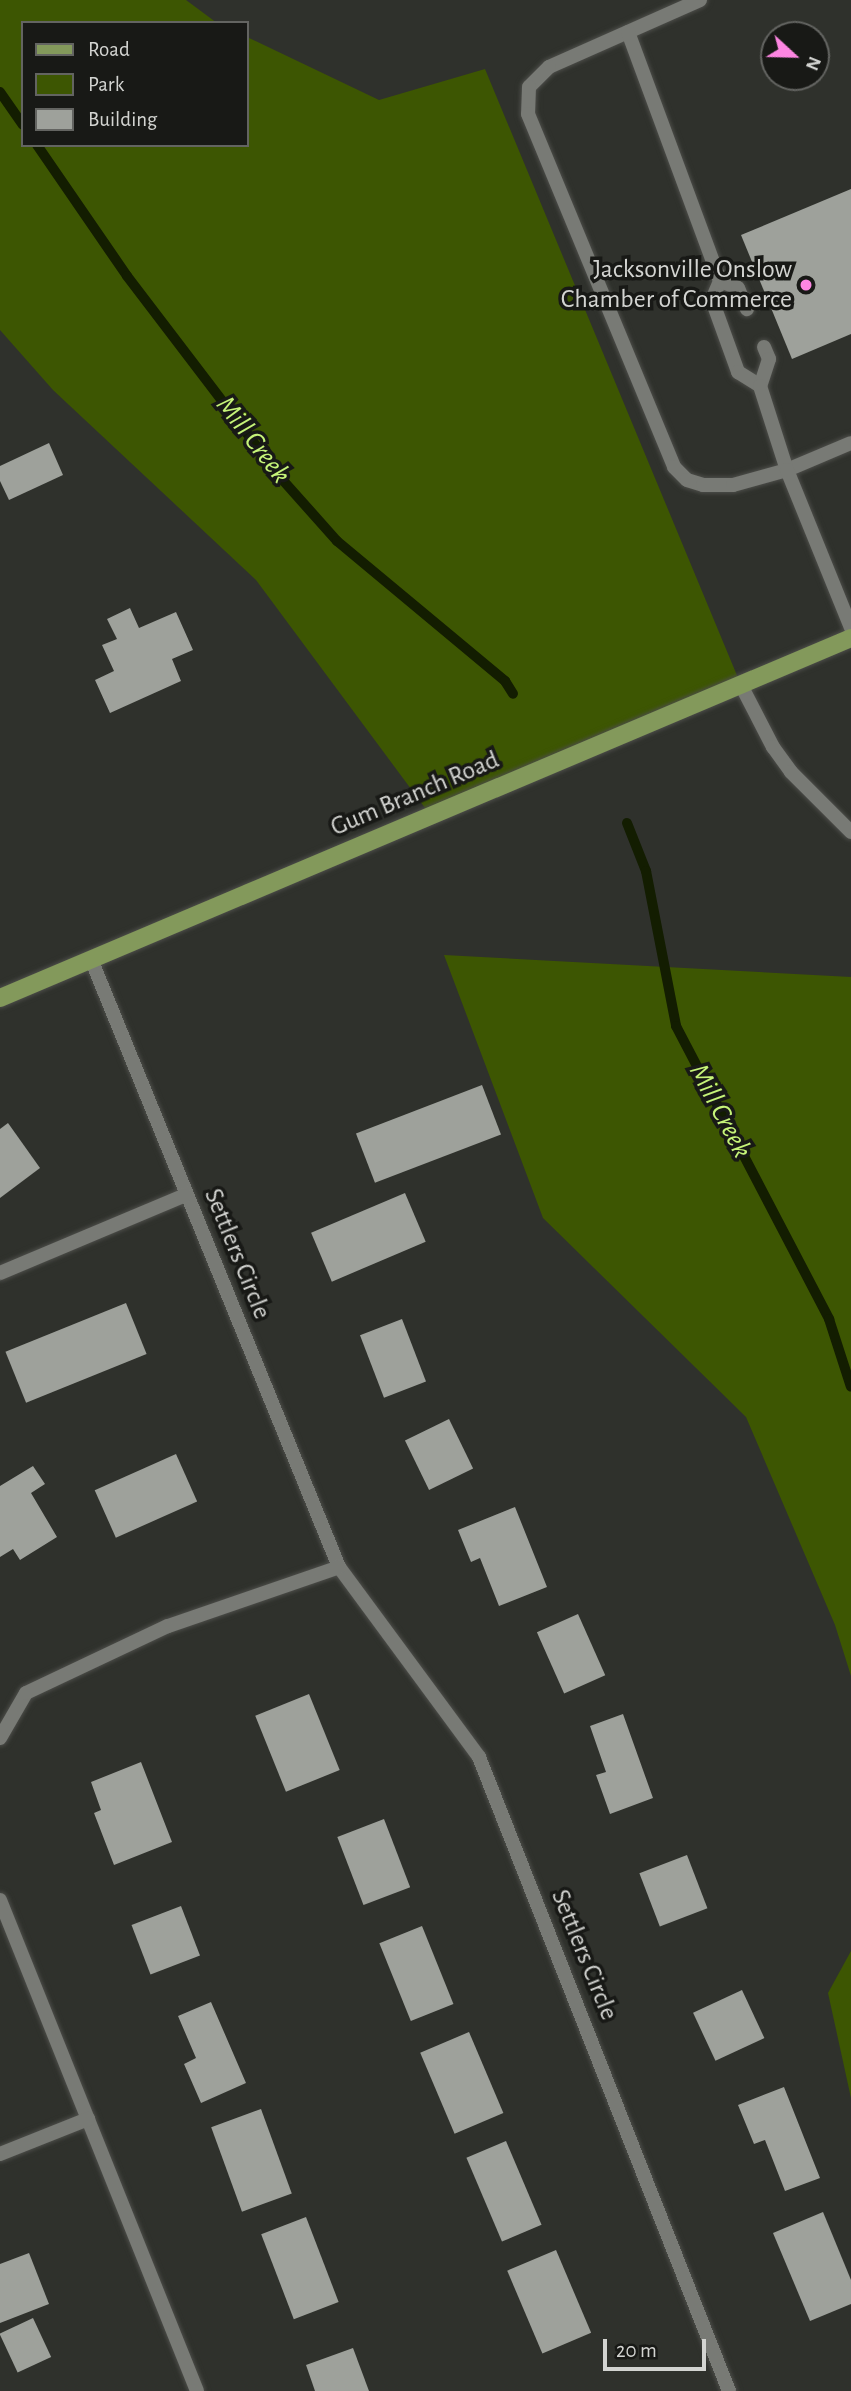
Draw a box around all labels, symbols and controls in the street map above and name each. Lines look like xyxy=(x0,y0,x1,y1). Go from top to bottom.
legend xyxy=(21,21,248,147)
north arrow xyxy=(760,21,830,91)
text: Road xyxy=(88,39,130,60)
text: N xyxy=(802,54,824,73)
text: Park xyxy=(88,74,124,95)
text: Building xyxy=(88,109,157,130)
place label: Jacksonville Onslow Chamber of Commerce xyxy=(561,254,792,316)
marker: Jacksonville Onslow Chamber of Commerce xyxy=(798,277,814,293)
water label: Mill Creek xyxy=(208,390,298,490)
street label: Gum Branch Road xyxy=(326,745,504,843)
water label: Mill Creek xyxy=(681,1058,759,1164)
street label: Settlers Circle xyxy=(197,1184,277,1324)
street label: Settlers Circle xyxy=(544,1885,624,2025)
scale bar xyxy=(606,2324,709,2368)
text: 20 m xyxy=(616,2340,657,2361)

